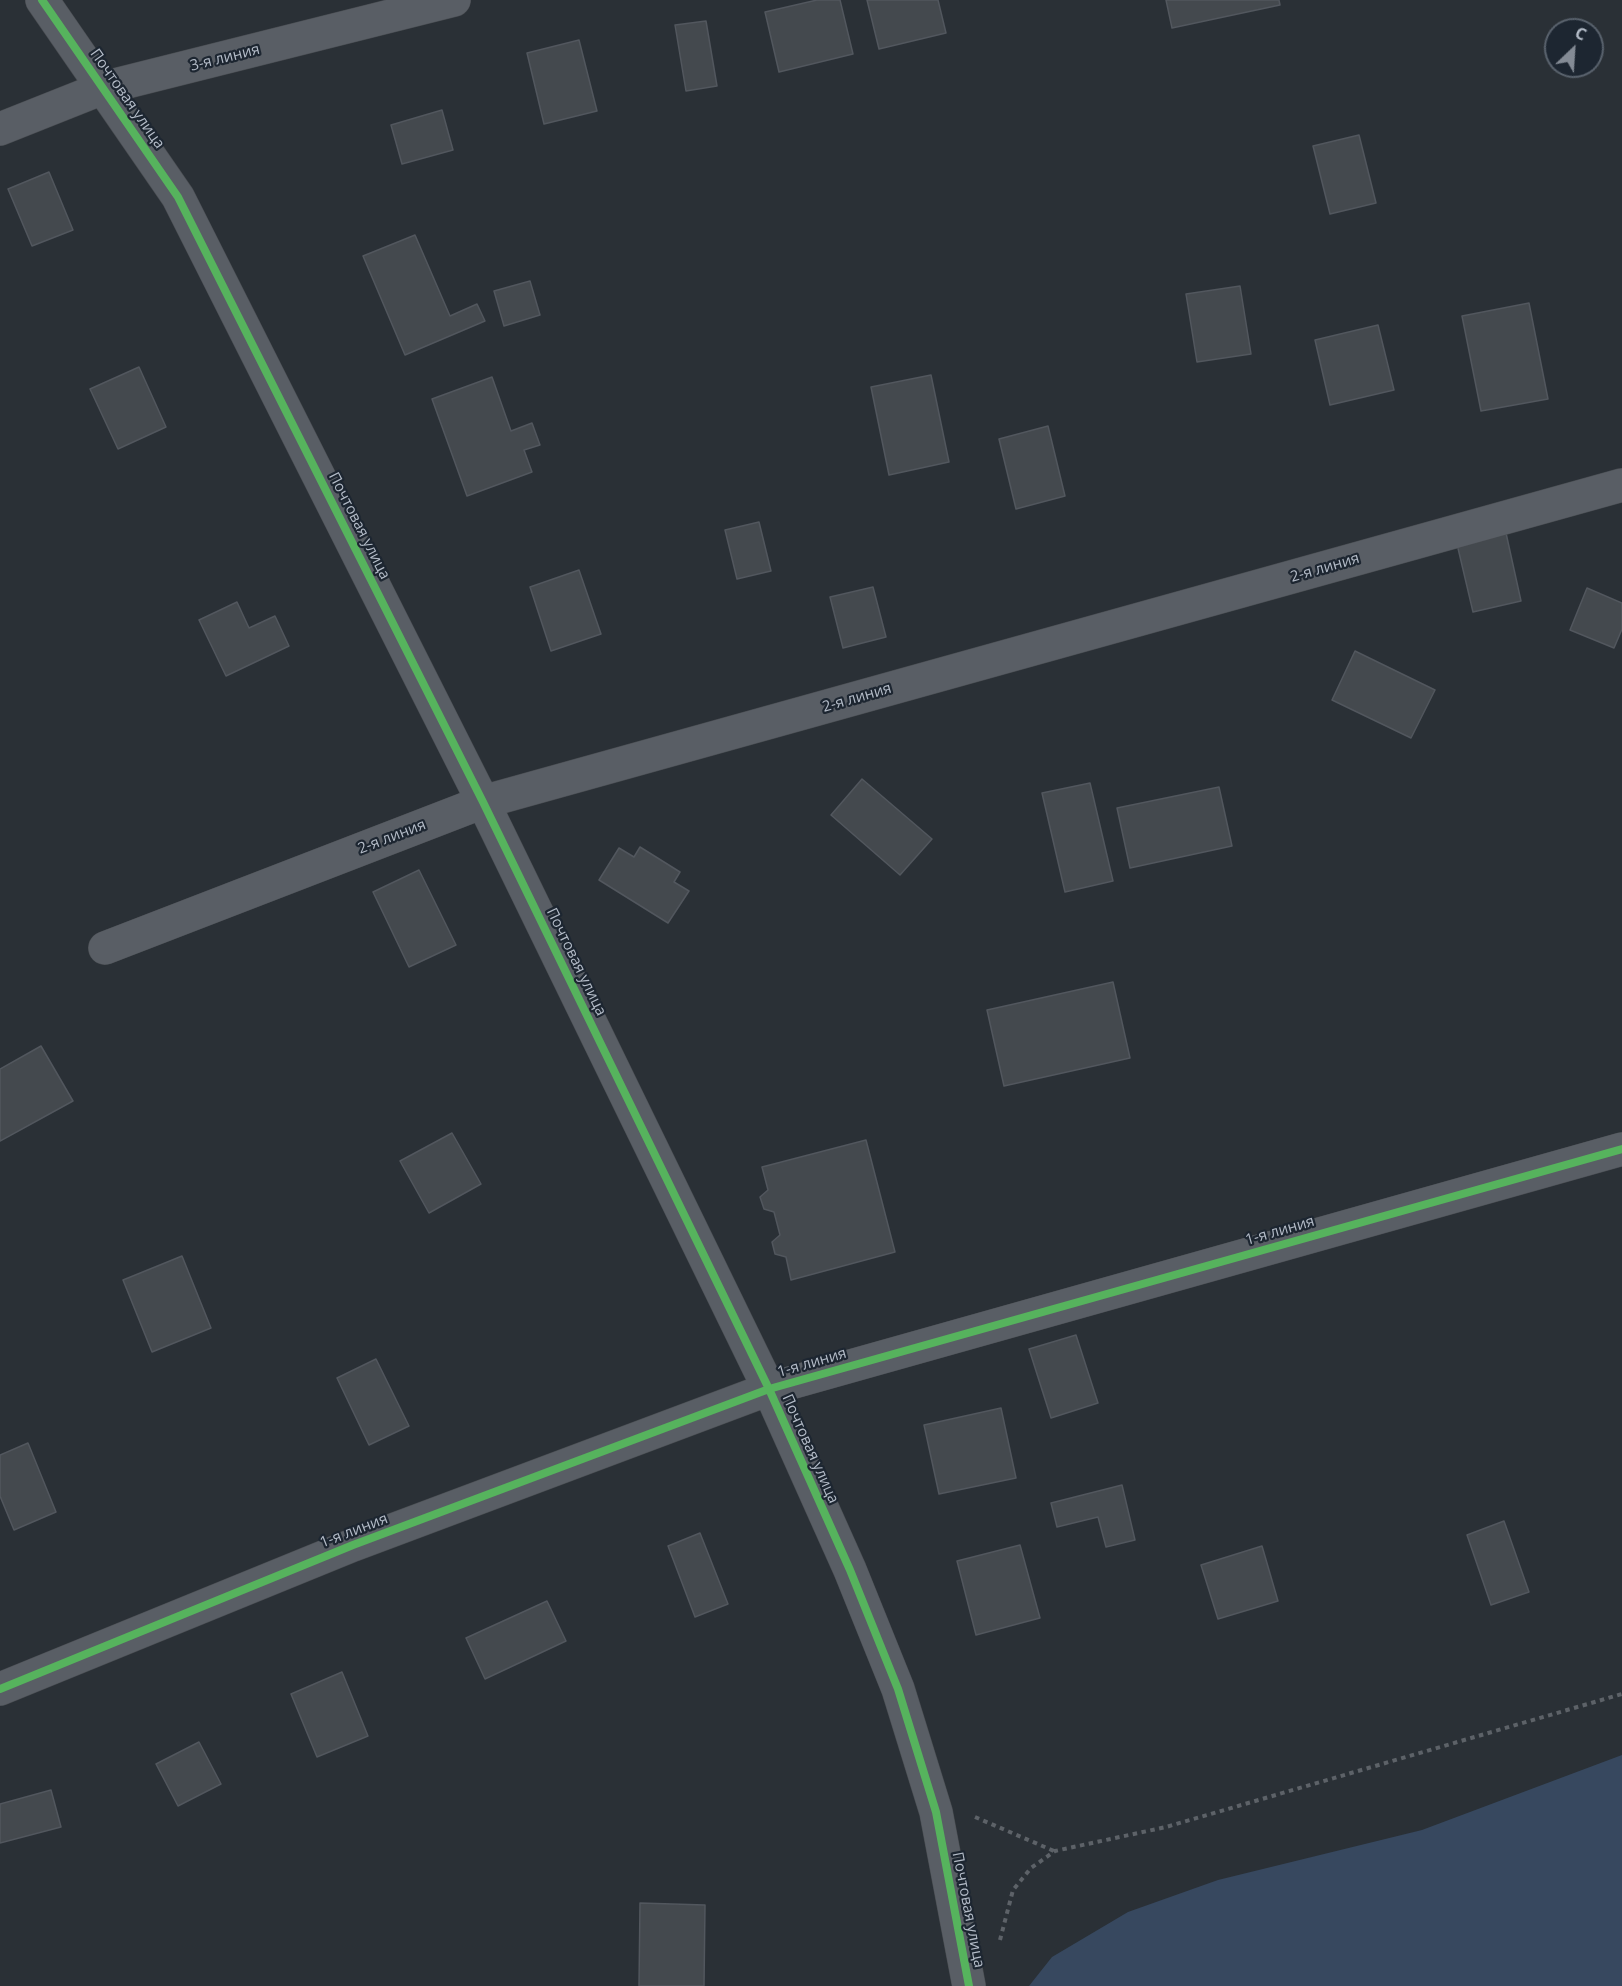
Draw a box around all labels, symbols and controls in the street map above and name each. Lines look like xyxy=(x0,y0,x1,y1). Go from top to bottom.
north arrow xyxy=(1544,18,1604,78)
text: С xyxy=(1571,21,1590,46)
street label: 3-я линия xyxy=(188,41,262,75)
street label: Почтовая улица xyxy=(86,46,168,152)
street label: Почтовая улица xyxy=(324,470,394,582)
street label: 2-я линия xyxy=(1288,550,1362,586)
street label: 2-я линия xyxy=(820,680,894,716)
street label: 2-я линия xyxy=(356,816,428,858)
street label: Почтовая улица xyxy=(542,905,610,1019)
street label: 1-я линия xyxy=(1243,1213,1317,1249)
street label: 1-я линия xyxy=(775,1345,849,1381)
street label: Почтовая улица xyxy=(778,1392,842,1506)
street label: 1-я линия xyxy=(318,1510,390,1552)
street label: Почтовая улица xyxy=(948,1851,988,1969)

